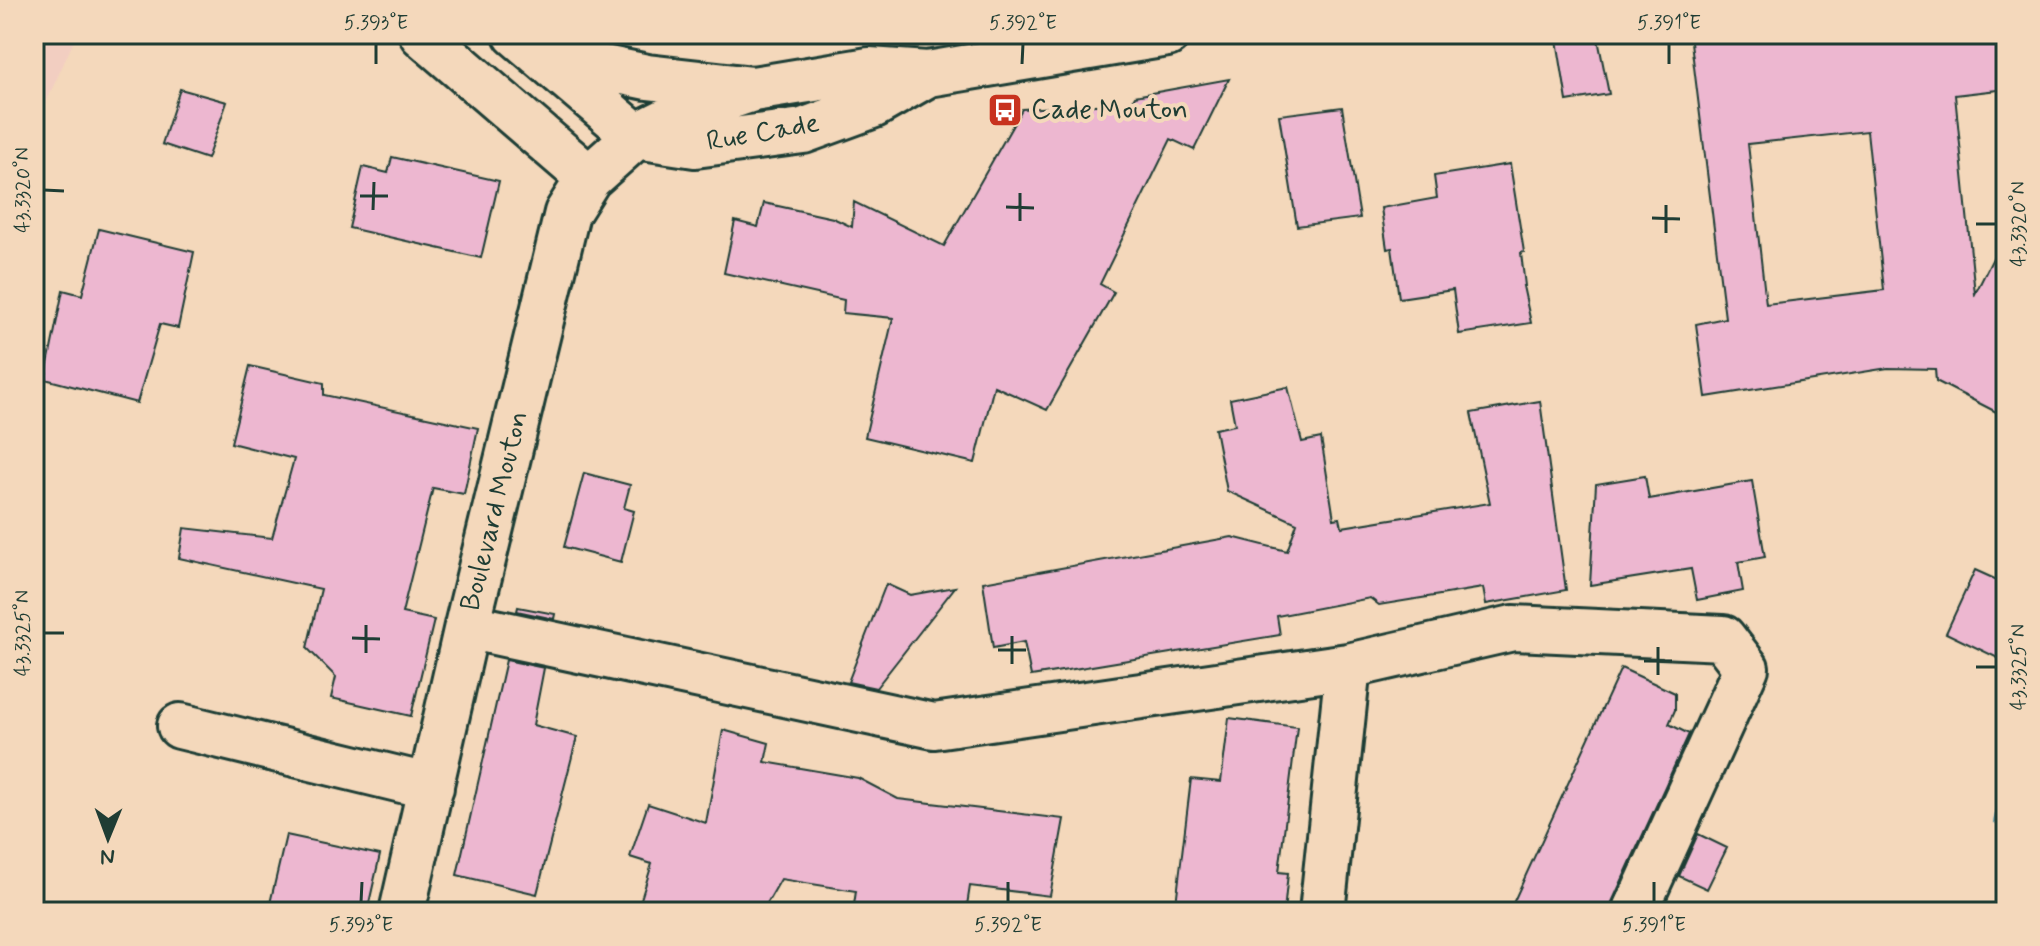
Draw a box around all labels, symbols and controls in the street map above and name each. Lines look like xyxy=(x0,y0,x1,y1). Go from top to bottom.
text: 5.393°E xyxy=(344,10,408,37)
text: 5.392°E xyxy=(989,10,1057,37)
text: 5.391°E xyxy=(1637,10,1701,37)
bus stop icon: Cade Mouton xyxy=(986,91,1024,129)
place label: Cade Mouton xyxy=(1031,92,1188,129)
street label: Rue Cade xyxy=(704,105,822,161)
text: 43.3320°N xyxy=(10,147,37,233)
text: 43.3320°N xyxy=(2006,181,2033,267)
street label: Boulevard Mouton xyxy=(452,407,538,615)
text: 43.3325°N xyxy=(10,590,37,676)
text: 43.3325°N xyxy=(2006,624,2033,710)
north arrow xyxy=(68,798,148,878)
text: N xyxy=(100,842,115,870)
text: 5.393°E xyxy=(329,912,393,939)
text: 5.392°E xyxy=(974,912,1042,939)
text: 5.391°E xyxy=(1622,912,1686,939)

